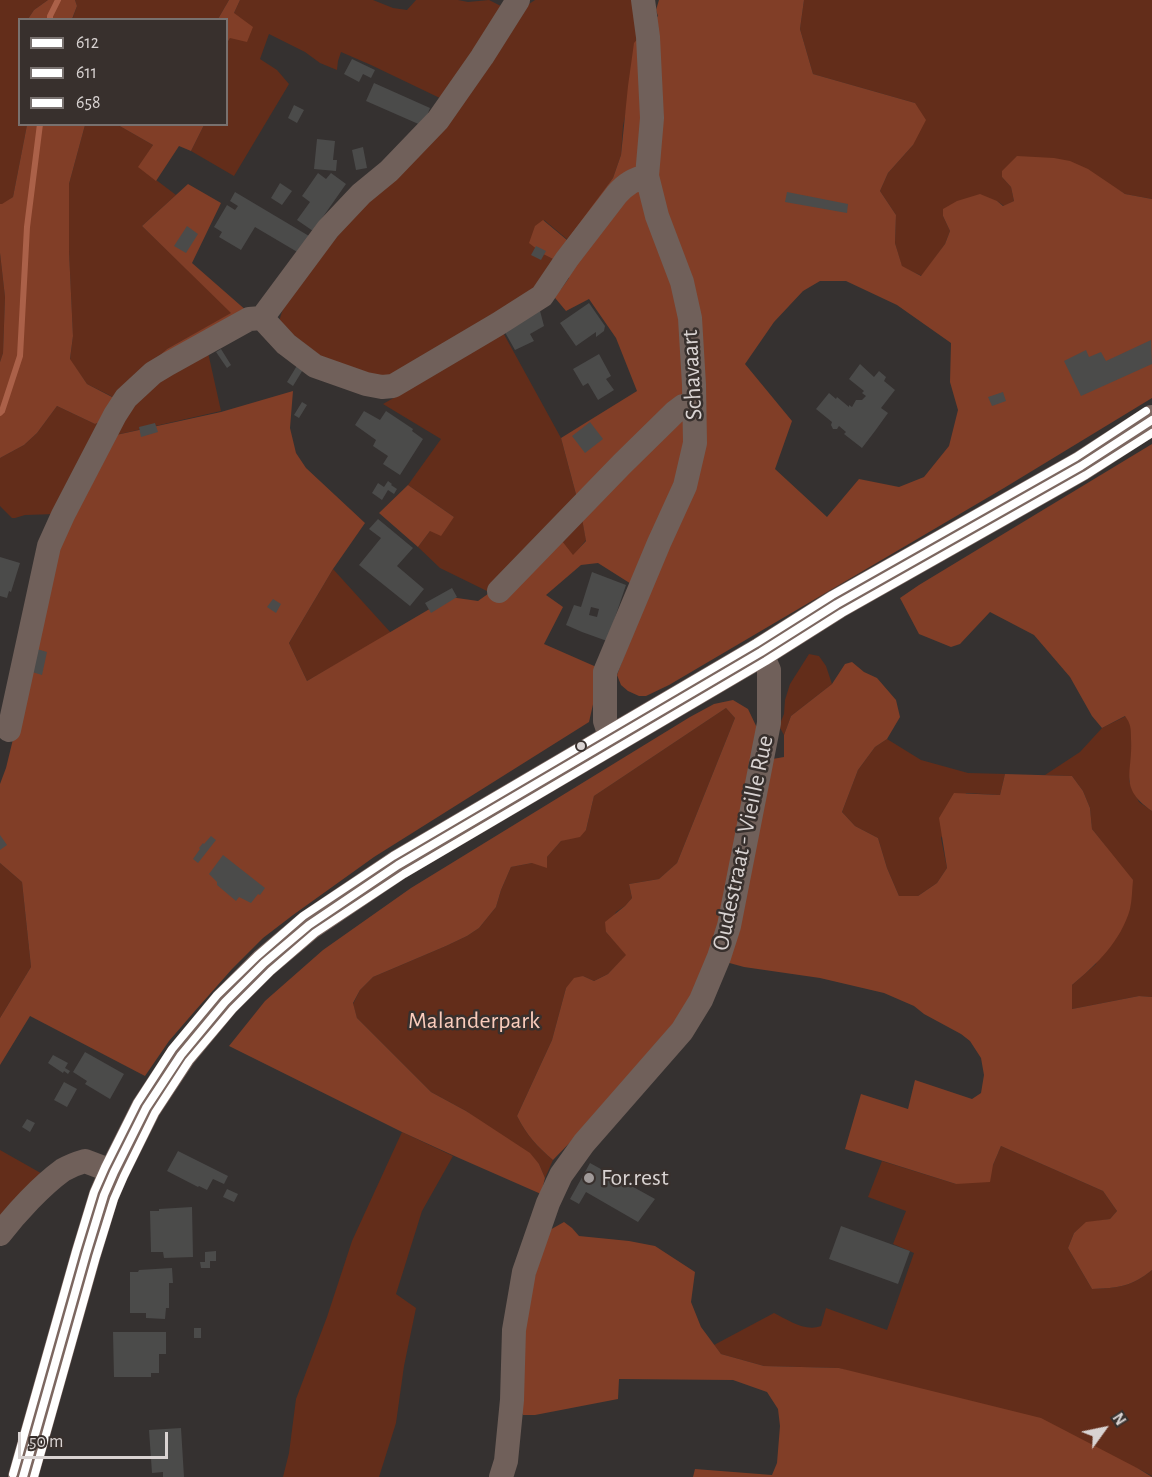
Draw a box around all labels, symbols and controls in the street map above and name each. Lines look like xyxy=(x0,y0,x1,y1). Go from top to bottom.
legend xyxy=(18,18,228,126)
text: 612 xyxy=(76,34,99,52)
text: 611 xyxy=(76,64,97,82)
text: 658 xyxy=(76,94,101,112)
street label: Schavaart xyxy=(675,329,709,421)
street label: Oudestraat - Vieille Rue xyxy=(706,733,780,953)
unlabelled marker xyxy=(575,740,587,752)
park label: Malanderpark xyxy=(408,1007,540,1035)
place label: For.rest xyxy=(601,1164,669,1192)
marker: For.rest xyxy=(582,1171,596,1185)
north arrow xyxy=(1074,1399,1134,1459)
text: N xyxy=(1109,1410,1129,1428)
scale bar xyxy=(21,1420,171,1458)
text: 50 m xyxy=(29,1433,63,1451)

